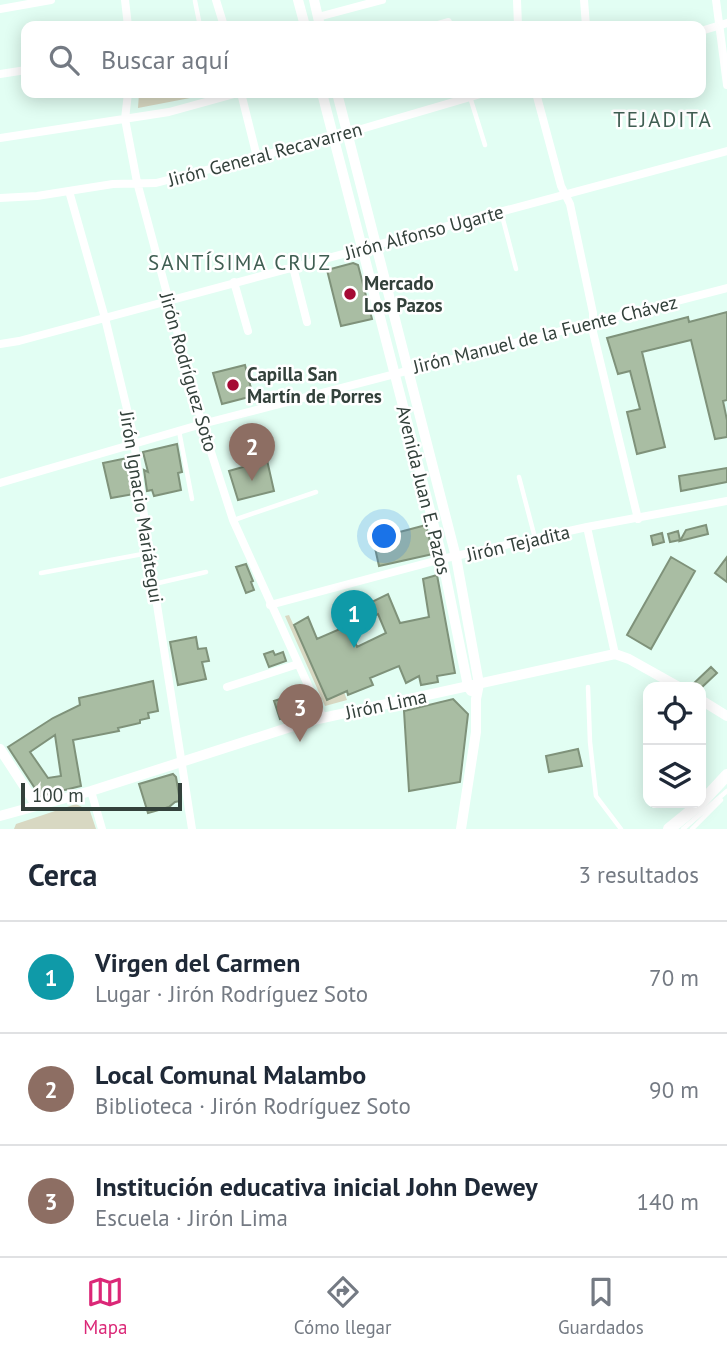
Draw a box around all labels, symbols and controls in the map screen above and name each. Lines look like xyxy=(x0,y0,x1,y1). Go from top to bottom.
search box xyxy=(21,21,706,98)
icon: search xyxy=(45,41,83,79)
text: Buscar aquí xyxy=(101,43,229,76)
district label: TEJADITA xyxy=(613,106,713,133)
street label: Jirón General Recavarren xyxy=(164,117,365,192)
street label: Jirón Alfonso Ugarte xyxy=(341,199,506,265)
district label: SANTÍSIMA CRUZ xyxy=(148,249,332,276)
place label: Mercado Los Pazos xyxy=(364,271,443,317)
marker: Mercado Los Pazos xyxy=(342,286,358,302)
street label: Jirón Rodríguez Soto xyxy=(154,289,223,454)
street label: Jirón Manuel de la Fuente Chávez xyxy=(409,289,680,379)
place label: Capilla San Martín de Porres xyxy=(247,362,382,408)
marker: Capilla San Martín de Porres xyxy=(225,377,241,393)
street label: Avenida Juan E. Pazos xyxy=(391,403,457,577)
street label: Jirón Ignacio Mariátegui xyxy=(115,408,169,605)
pin: 2 xyxy=(229,423,275,481)
your location xyxy=(367,519,401,553)
street label: Jirón Tejadita xyxy=(463,519,572,567)
pin: 1 xyxy=(331,590,377,648)
map controls xyxy=(643,682,706,808)
button: locate xyxy=(643,682,706,745)
pin: 3 xyxy=(277,684,323,742)
street label: Jirón Lima xyxy=(342,684,429,725)
button: layers xyxy=(643,745,706,808)
scale bar xyxy=(21,780,182,812)
text: 100 m xyxy=(32,783,84,807)
text: Cerca xyxy=(28,855,97,894)
text: 3 resultados xyxy=(578,860,699,889)
text: Virgen del Carmen xyxy=(95,946,300,979)
text: 1 xyxy=(44,963,58,992)
text: 70 m xyxy=(649,963,699,992)
text: Lugar · Jirón Rodríguez Soto xyxy=(95,979,368,1008)
text: Local Comunal Malambo xyxy=(95,1058,366,1091)
text: 2 xyxy=(44,1075,58,1104)
text: 90 m xyxy=(649,1075,699,1104)
text: Biblioteca · Jirón Rodríguez Soto xyxy=(95,1091,411,1120)
text: Institución educativa inicial John Dewey xyxy=(95,1170,538,1203)
text: 3 xyxy=(44,1187,58,1216)
text: 140 m xyxy=(637,1187,699,1216)
text: Escuela · Jirón Lima xyxy=(95,1203,288,1232)
tab: Mapa xyxy=(83,1273,127,1339)
tab: Cómo llegar xyxy=(294,1273,392,1339)
tab: Guardados xyxy=(558,1273,644,1339)

